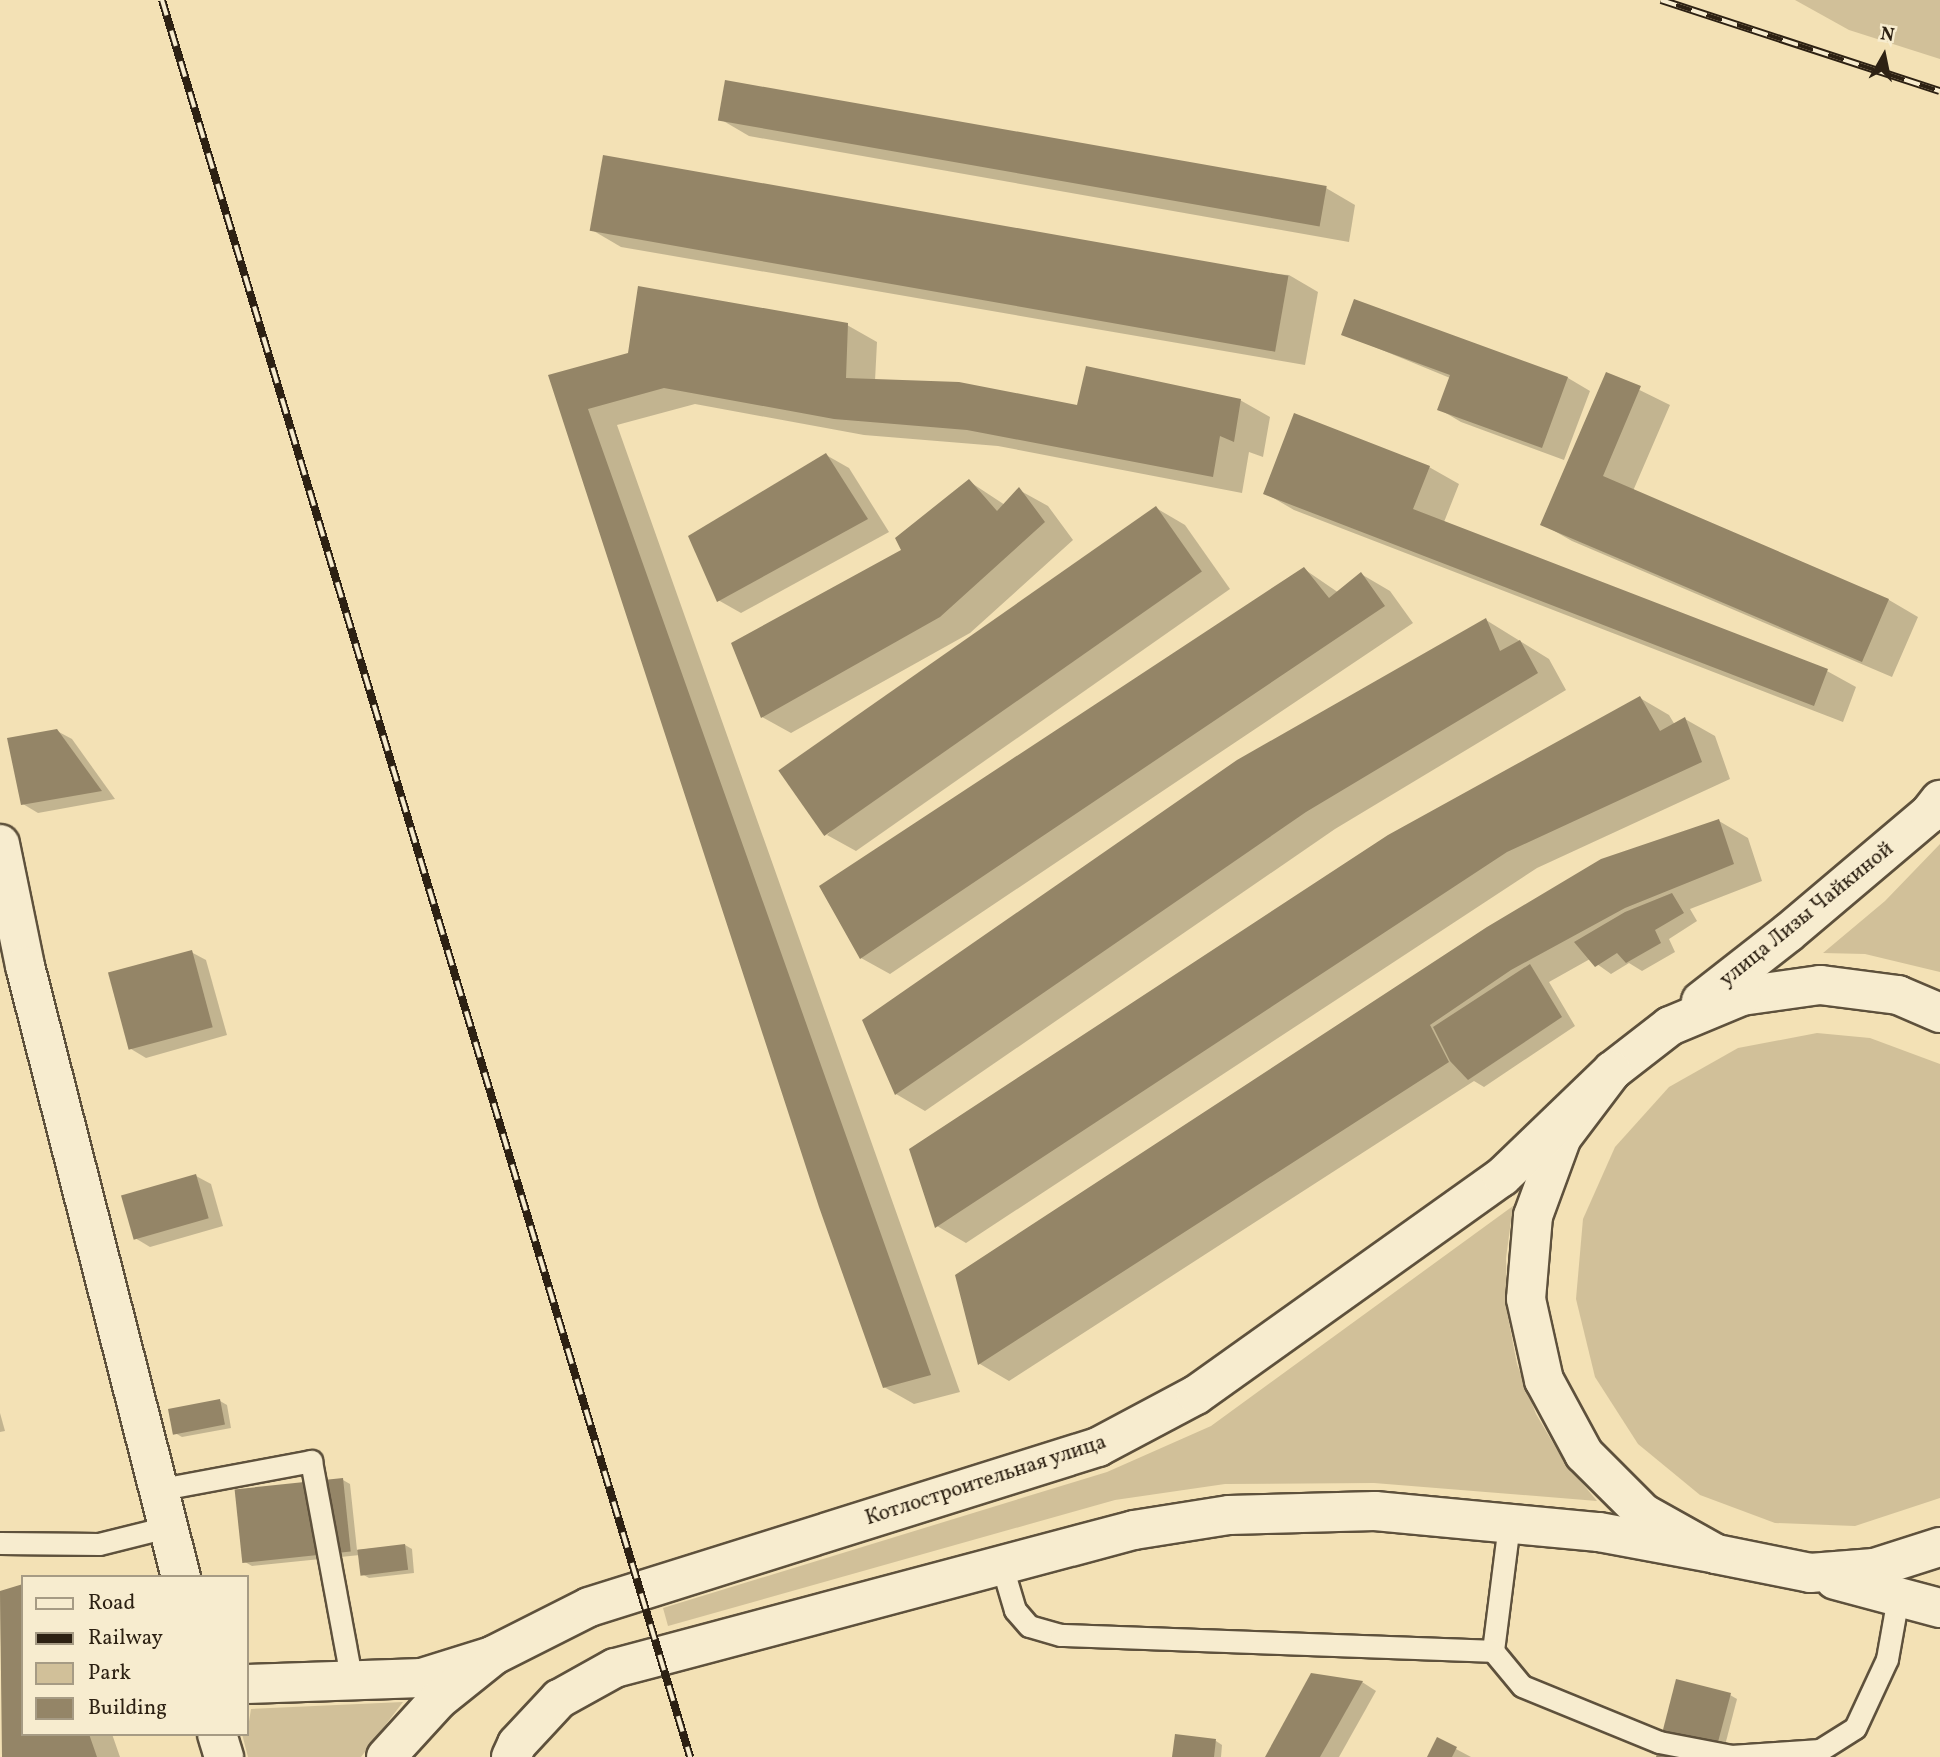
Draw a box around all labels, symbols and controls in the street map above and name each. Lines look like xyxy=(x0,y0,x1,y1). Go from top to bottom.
north arrow xyxy=(1849,21,1919,91)
text: N xyxy=(1878,21,1896,49)
street label: улица Лизы Чайкиной xyxy=(1715,837,1899,993)
street label: Котлостроительная улица xyxy=(862,1430,1110,1532)
legend xyxy=(21,1575,248,1736)
text: Road xyxy=(88,1589,135,1618)
text: Railway xyxy=(88,1624,163,1653)
text: Park xyxy=(88,1659,131,1688)
text: Building xyxy=(88,1694,167,1723)

